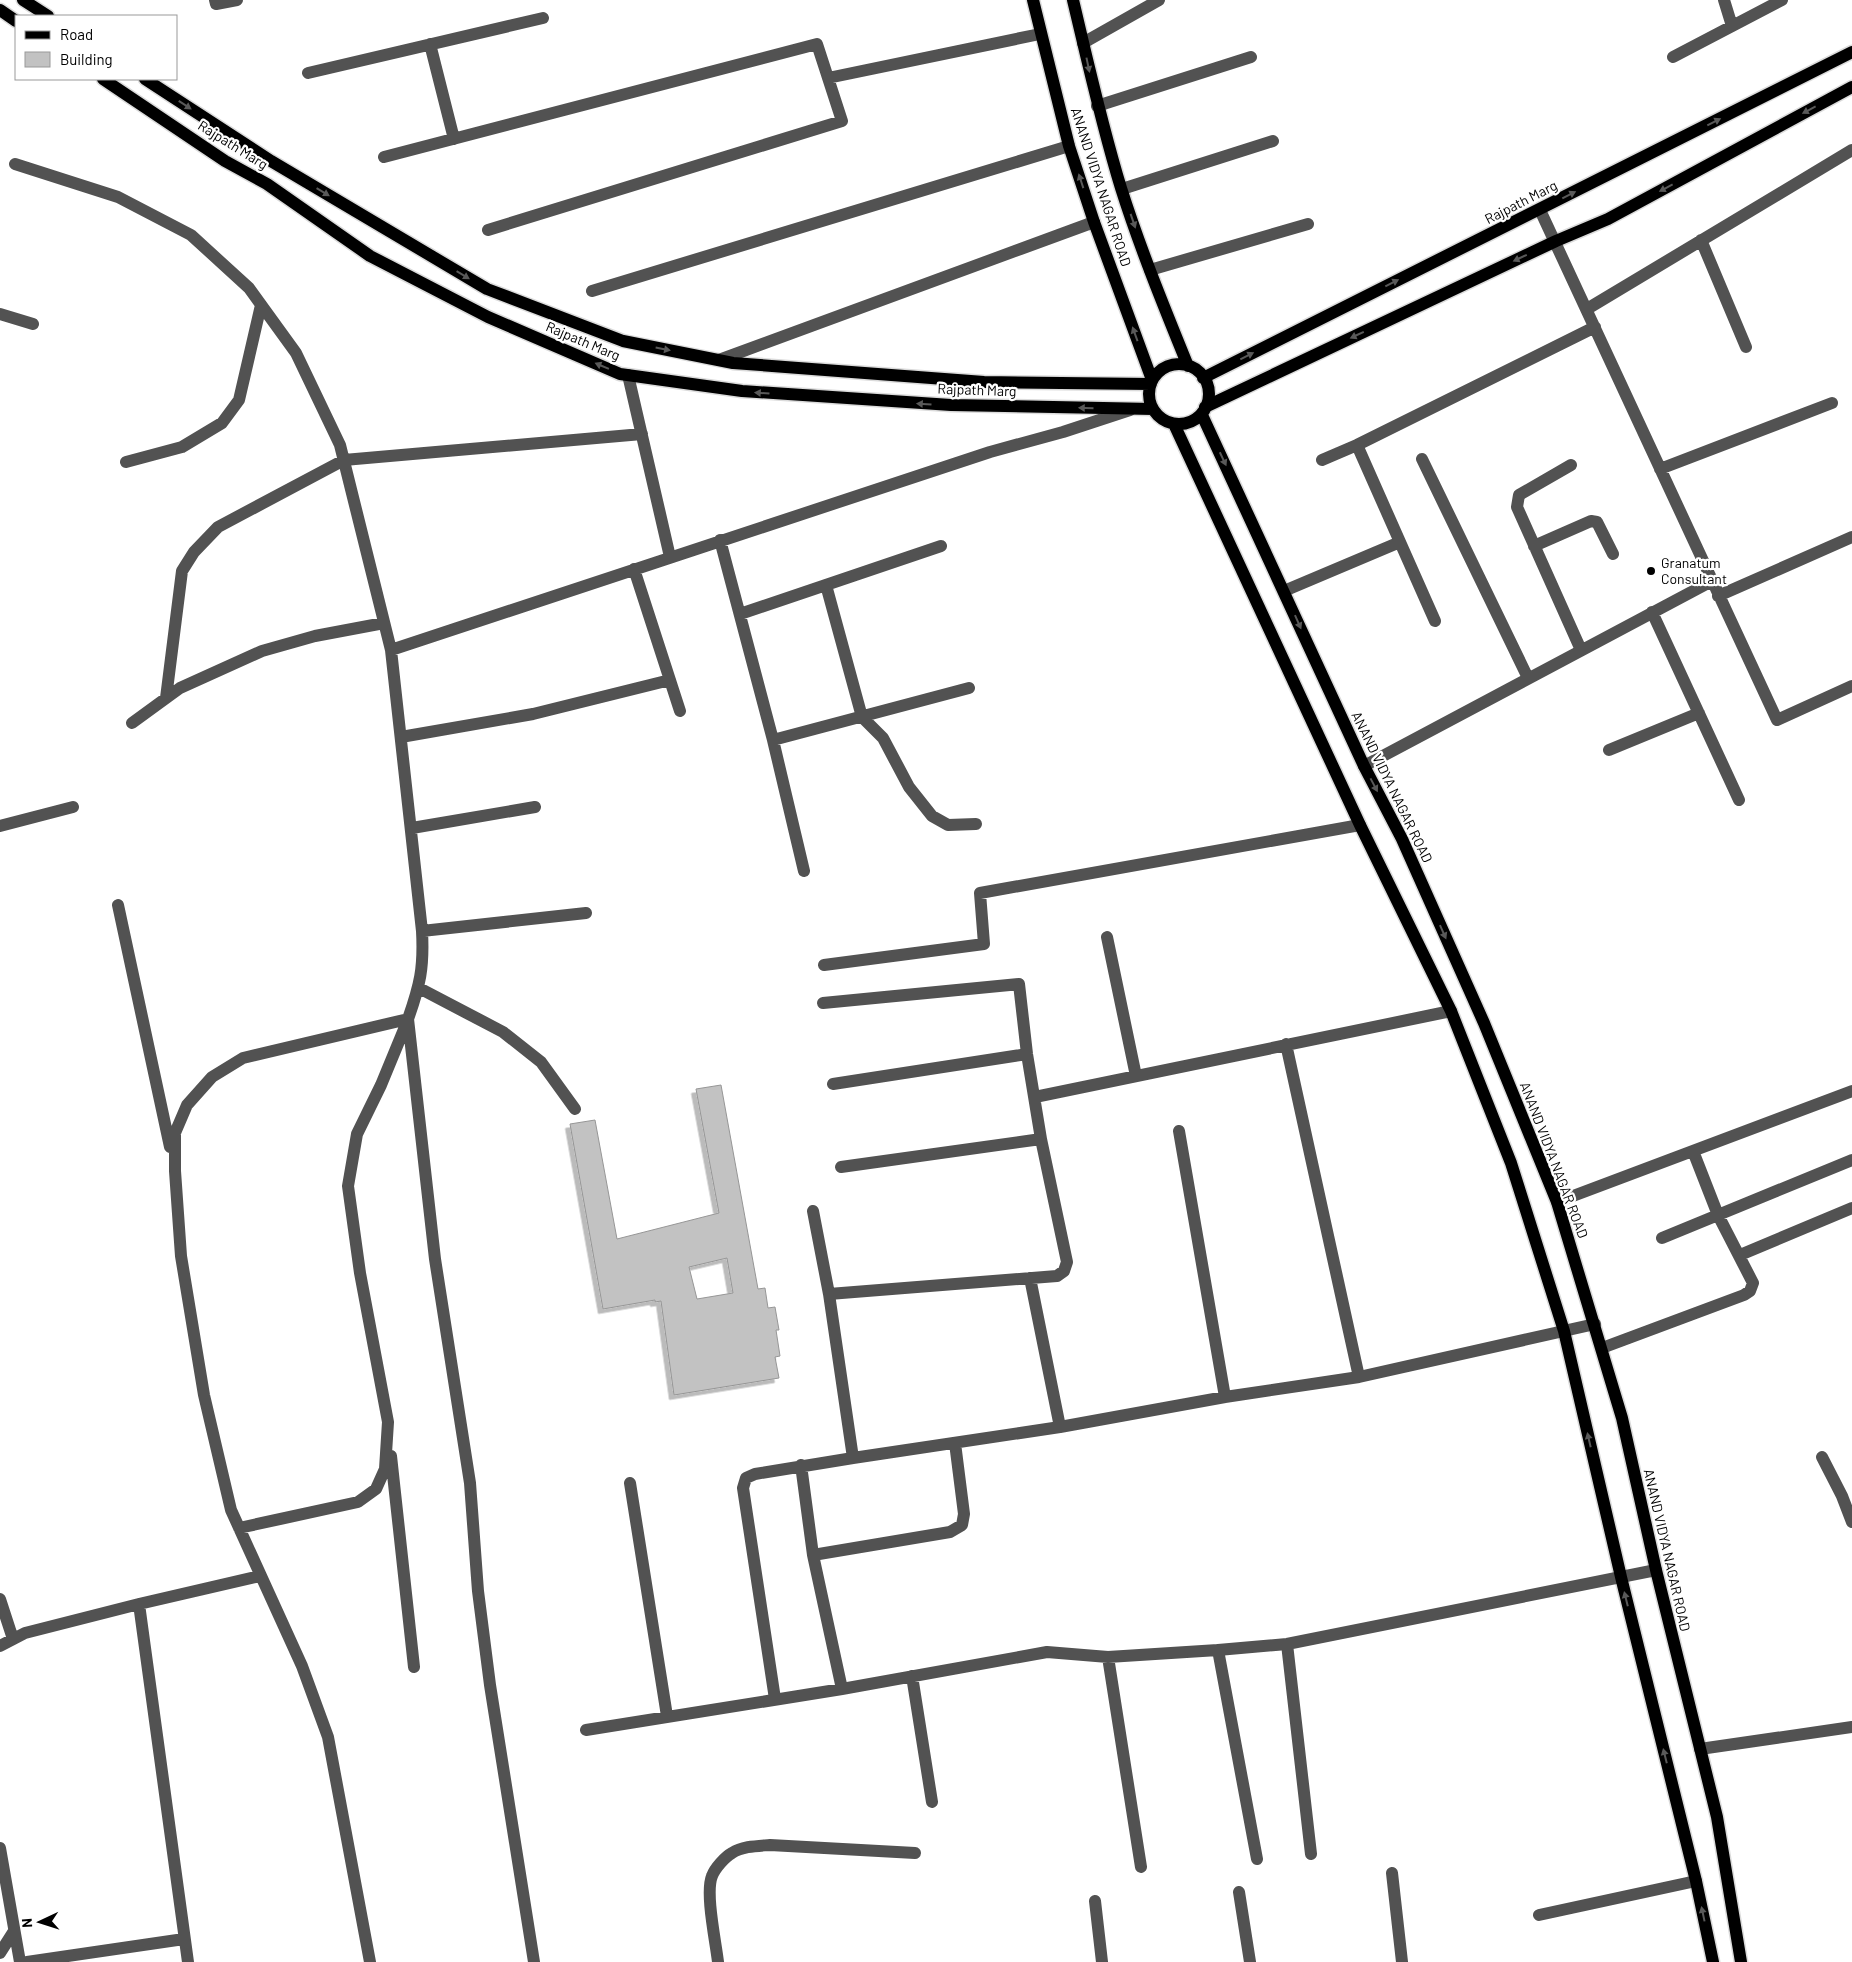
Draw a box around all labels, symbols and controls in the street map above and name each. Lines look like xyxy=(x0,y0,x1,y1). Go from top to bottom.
legend xyxy=(15,15,178,80)
text: Road xyxy=(60,25,93,43)
text: Building xyxy=(60,50,113,68)
one-way arrow xyxy=(1084,57,1092,72)
one-way arrow xyxy=(179,101,192,110)
street label: ANAND VIDYA NAGAR ROAD xyxy=(1068,105,1135,269)
one-way arrow xyxy=(1802,106,1816,115)
street label: Rajpath Marg xyxy=(195,116,271,173)
one-way arrow xyxy=(1707,118,1721,126)
one-way arrow xyxy=(1076,174,1084,189)
street label: Rajpath Marg xyxy=(1482,176,1560,227)
one-way arrow xyxy=(1659,183,1673,192)
one-way arrow xyxy=(317,187,330,196)
one-way arrow xyxy=(1562,191,1576,199)
one-way arrow xyxy=(1130,213,1137,228)
one-way arrow xyxy=(1513,254,1527,262)
one-way arrow xyxy=(456,270,469,279)
one-way arrow xyxy=(1385,279,1400,287)
street label: Rajpath Marg xyxy=(544,317,623,364)
one-way arrow xyxy=(1131,326,1139,341)
one-way arrow xyxy=(1350,331,1364,339)
one-way arrow xyxy=(656,346,672,354)
one-way arrow xyxy=(1240,352,1254,360)
one-way arrow xyxy=(594,362,609,370)
street label: Rajpath Marg xyxy=(937,380,1017,399)
one-way arrow xyxy=(754,388,770,396)
one-way arrow xyxy=(916,399,932,407)
one-way arrow xyxy=(1078,404,1094,412)
one-way arrow xyxy=(1219,452,1227,466)
place label: Granatum Consultant xyxy=(1661,554,1727,587)
marker: Granatum Consultant xyxy=(1645,565,1657,577)
one-way arrow xyxy=(1295,615,1303,629)
street label: ANAND VIDYA NAGAR ROAD xyxy=(1348,708,1437,865)
one-way arrow xyxy=(1370,778,1378,793)
one-way arrow xyxy=(1440,925,1448,939)
street label: ANAND VIDYA NAGAR ROAD xyxy=(1517,1079,1592,1240)
one-way arrow xyxy=(1585,1433,1593,1448)
street label: ANAND VIDYA NAGAR ROAD xyxy=(1641,1467,1694,1633)
one-way arrow xyxy=(1622,1591,1630,1606)
one-way arrow xyxy=(1661,1749,1669,1764)
north arrow xyxy=(15,1897,65,1947)
one-way arrow xyxy=(1699,1907,1707,1922)
text: N xyxy=(18,1918,35,1928)

